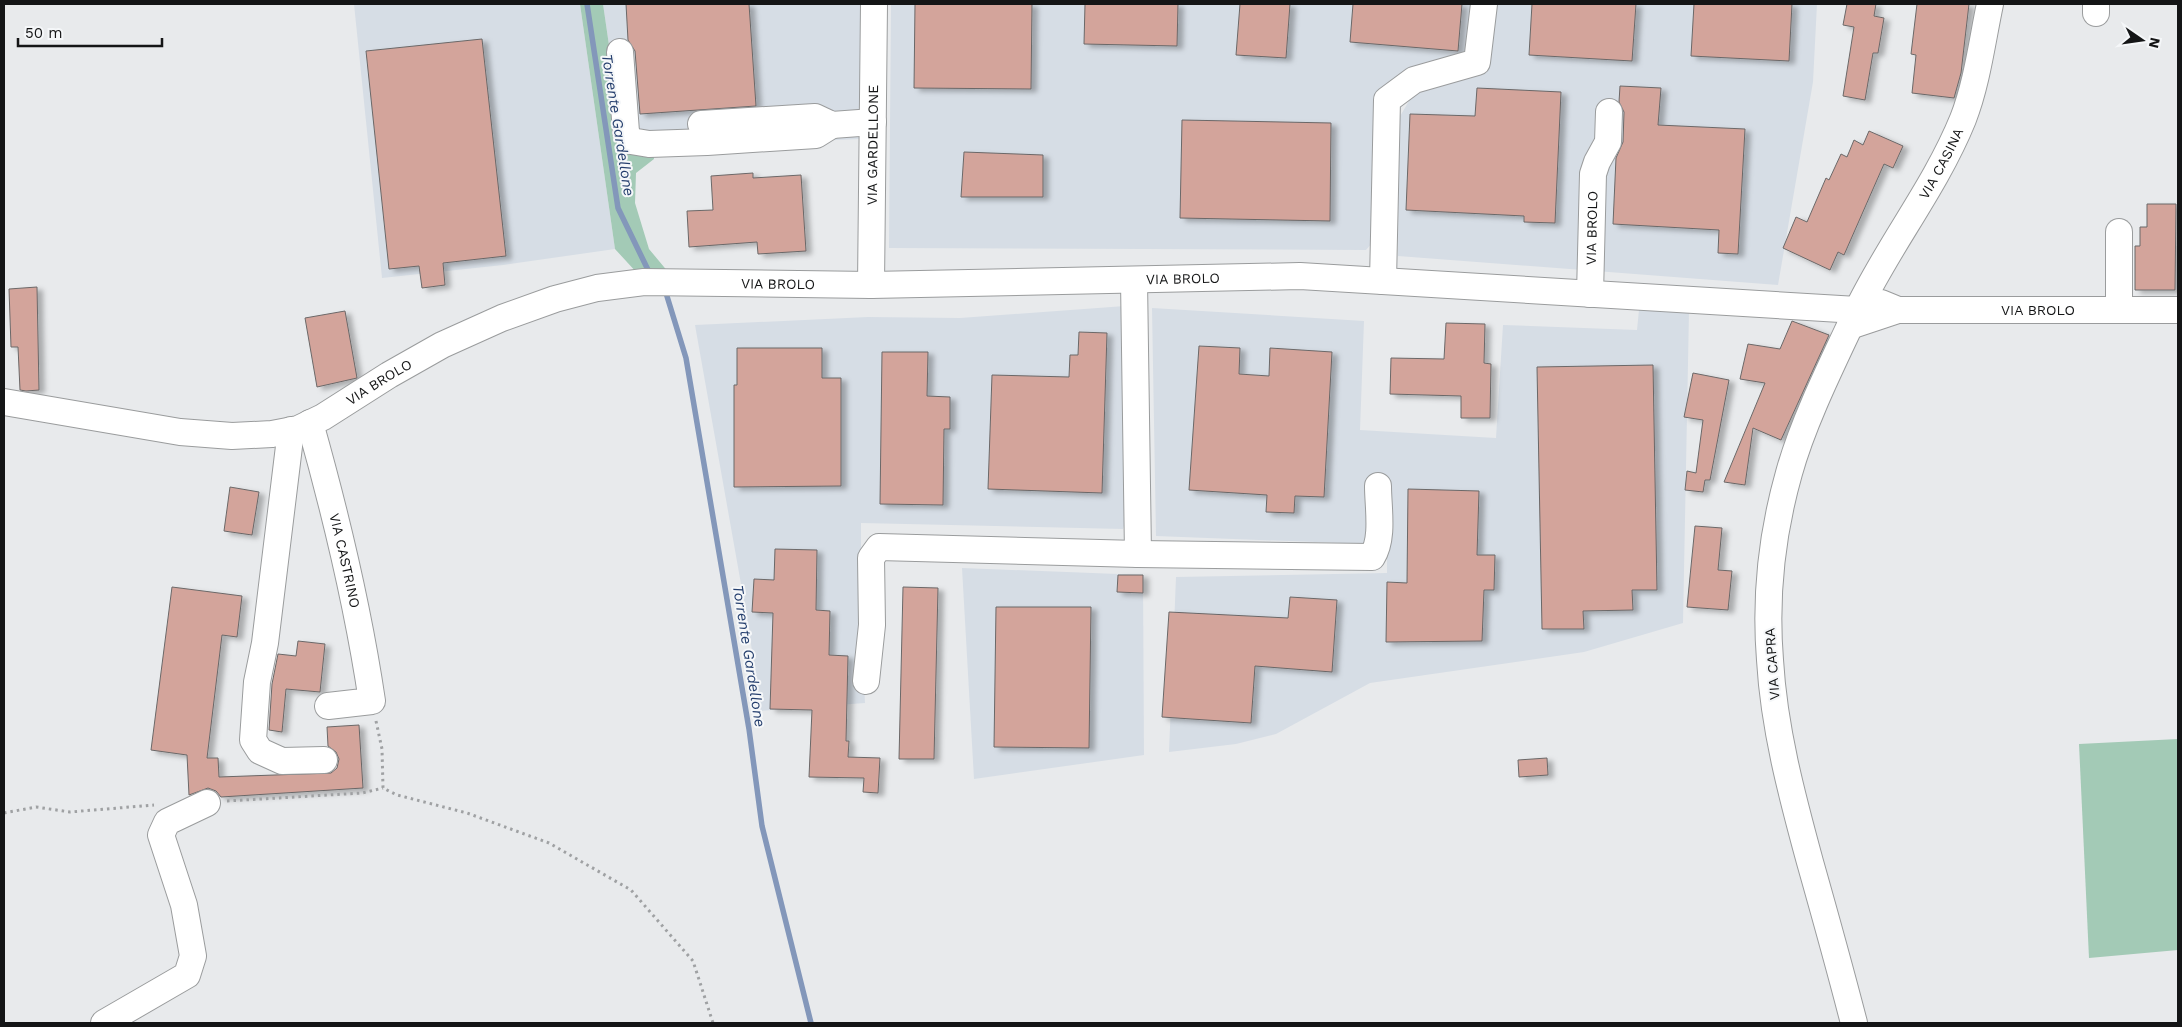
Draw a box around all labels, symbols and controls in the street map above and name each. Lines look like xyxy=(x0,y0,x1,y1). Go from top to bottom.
scale bar xyxy=(18,15,161,47)
north arrow xyxy=(2117,15,2167,65)
text: 50 m xyxy=(25,24,62,42)
text: N xyxy=(2146,36,2164,50)
water label: Torrente Gardellone xyxy=(598,53,638,197)
street label: VIA GARDELLONE xyxy=(864,85,881,205)
street label: VIA CASINA xyxy=(1916,125,1966,202)
street label: VIA BROLO xyxy=(1583,191,1601,265)
street label: VIA BROLO xyxy=(1146,270,1220,287)
street label: VIA BROLO xyxy=(741,275,815,292)
street label: VIA BROLO xyxy=(2001,302,2075,318)
street label: VIA BROLO xyxy=(343,356,415,408)
street label: VIA CASTRINO xyxy=(326,512,363,609)
water label: Torrente Gardellone xyxy=(729,584,769,728)
street label: VIA CAPRA xyxy=(1761,627,1783,701)

